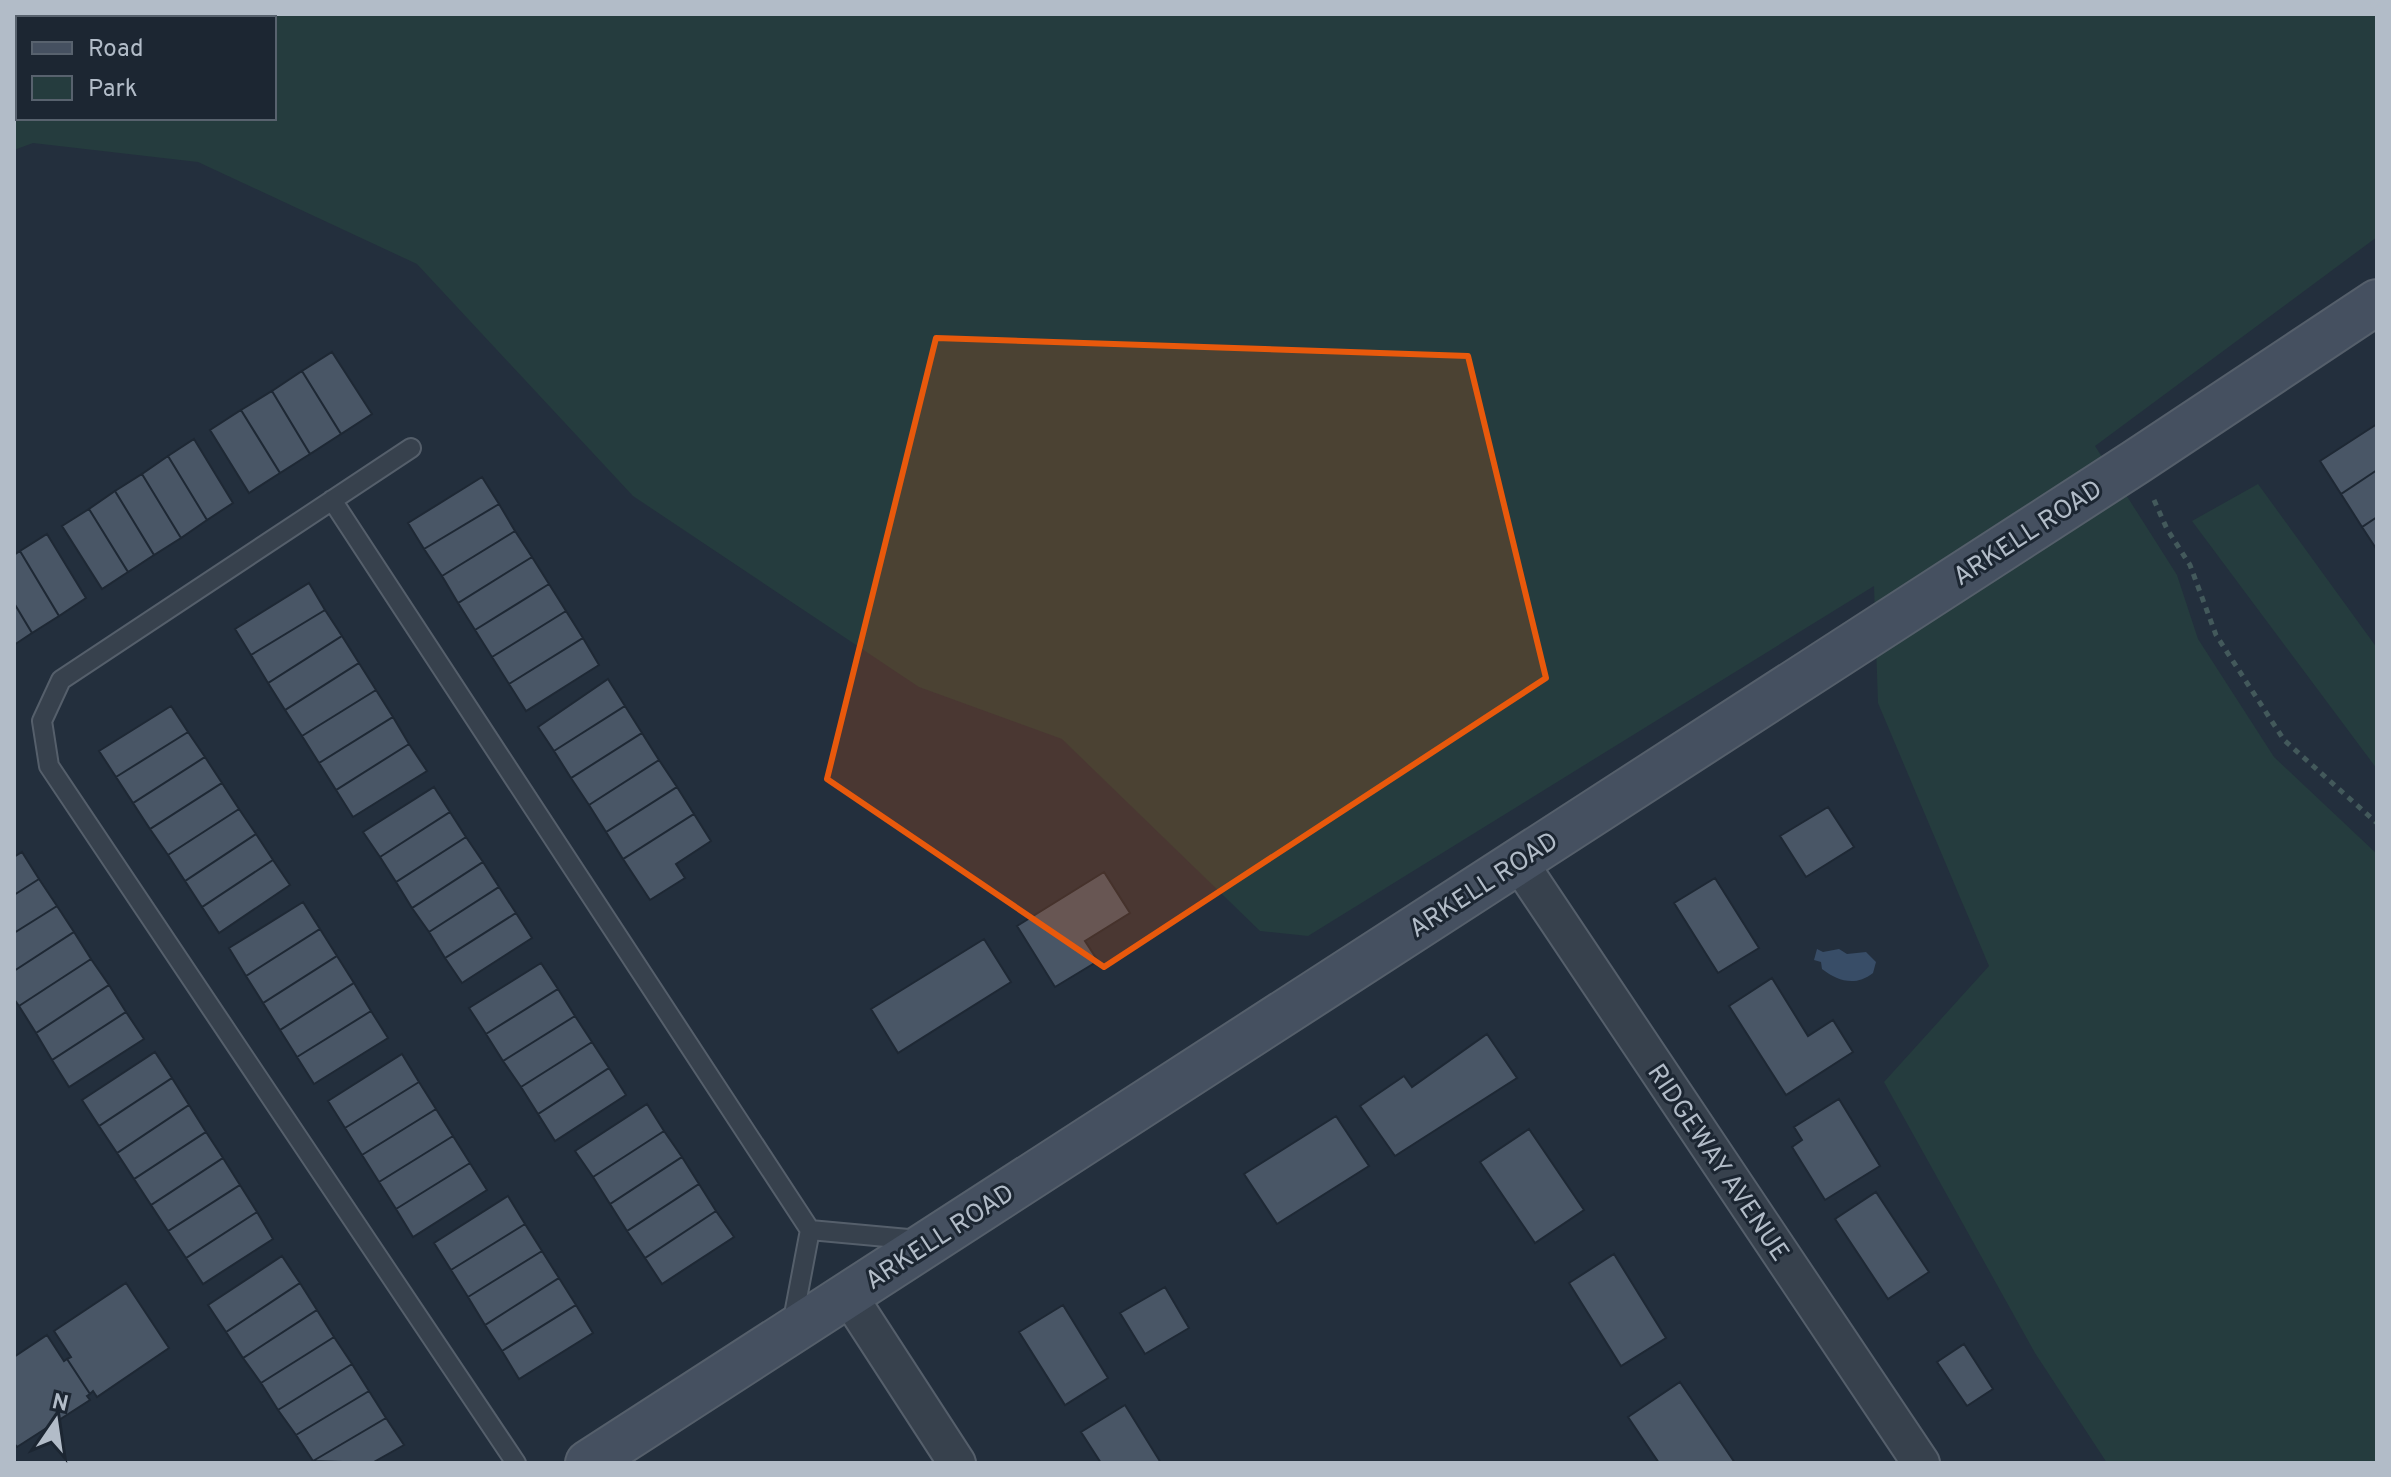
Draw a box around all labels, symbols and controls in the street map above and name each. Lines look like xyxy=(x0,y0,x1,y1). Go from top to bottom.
legend xyxy=(16,16,276,120)
text: Road xyxy=(88,35,144,65)
text: Park xyxy=(88,75,138,105)
street label: ARKELL ROAD xyxy=(1947,474,2109,595)
street label: ARKELL ROAD xyxy=(1403,826,1565,947)
street label: RIDGEWAY AVENUE xyxy=(1639,1058,1795,1268)
street label: ARKELL ROAD xyxy=(859,1178,1021,1299)
north arrow xyxy=(16,1381,96,1461)
text: N xyxy=(49,1389,71,1419)

